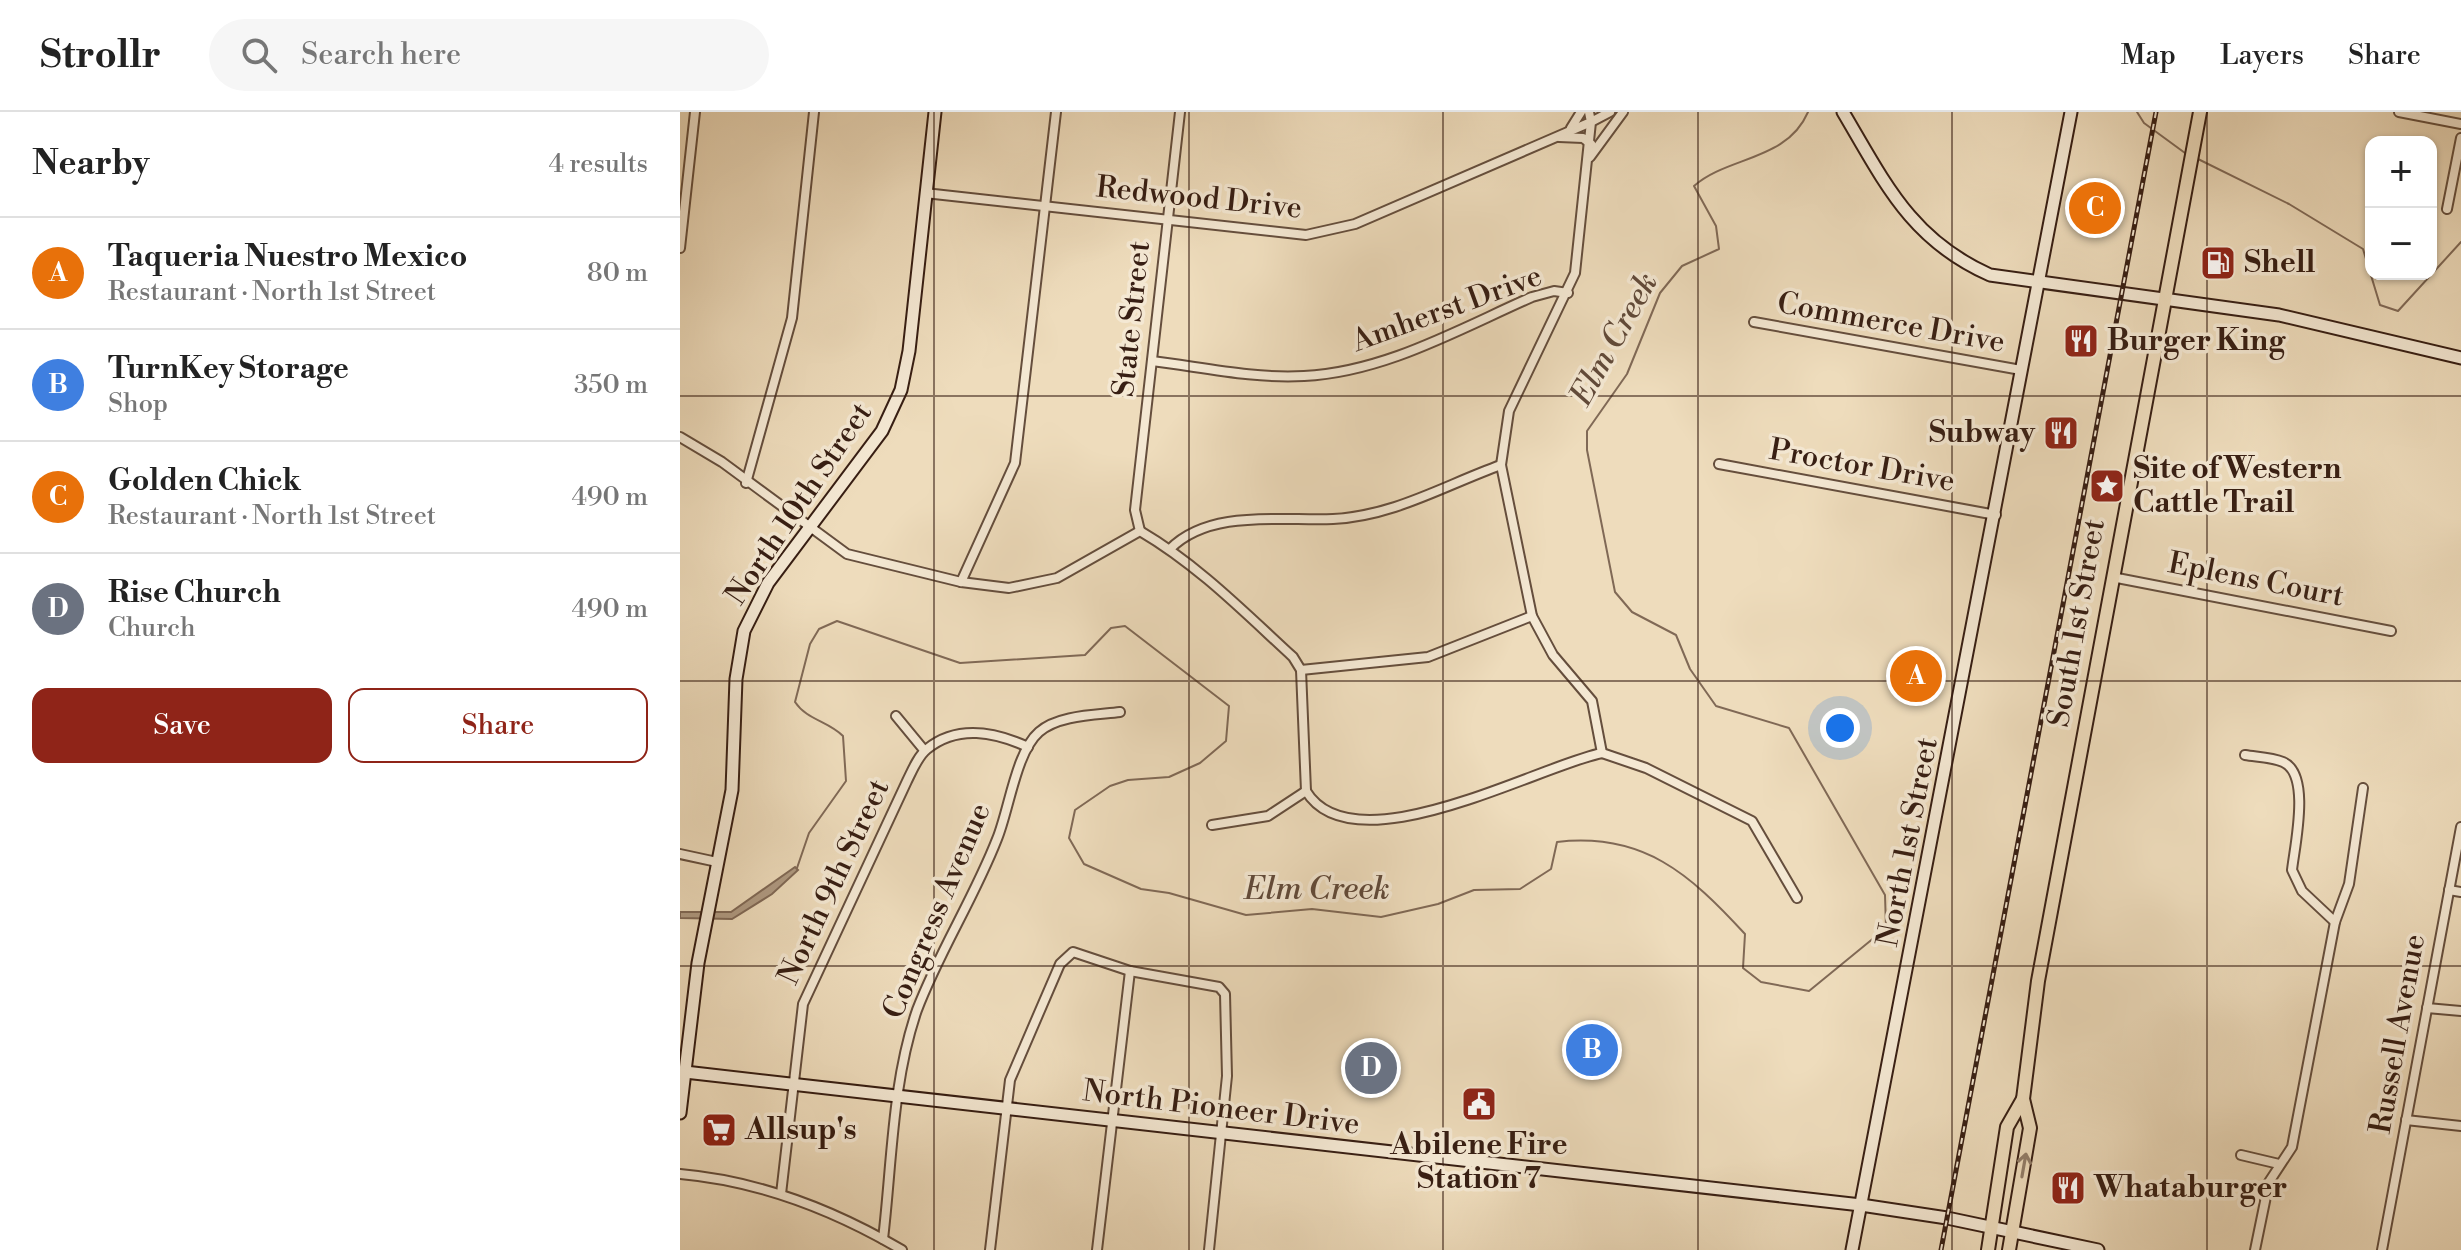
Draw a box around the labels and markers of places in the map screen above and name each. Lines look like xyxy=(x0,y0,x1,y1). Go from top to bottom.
pin: C xyxy=(2069,178,2121,238)
fuel station icon: Shell xyxy=(2199,244,2237,282)
place label: Shell xyxy=(2244,244,2316,282)
restaurant icon: Burger King xyxy=(2062,322,2100,360)
place label: Burger King xyxy=(2107,322,2286,360)
place label: Subway xyxy=(1929,414,2036,452)
restaurant icon: Subway xyxy=(2042,414,2080,452)
place label: Site of Western Cattle Trail xyxy=(2133,450,2342,522)
place icon: Site of Western Cattle Trail xyxy=(2088,467,2126,505)
pin: A xyxy=(1890,646,1942,706)
pin: B xyxy=(1566,1020,1618,1080)
pin: D xyxy=(1345,1038,1397,1098)
public building icon: Abilene Fire Station 7 xyxy=(1460,1085,1498,1123)
supermarket icon: Allsup's xyxy=(700,1111,738,1149)
place label: Allsup's xyxy=(744,1111,857,1149)
place label: Abilene Fire Station 7 xyxy=(1389,1126,1568,1198)
restaurant icon: Whataburger xyxy=(2049,1169,2087,1207)
place label: Whataburger xyxy=(2093,1169,2288,1207)

